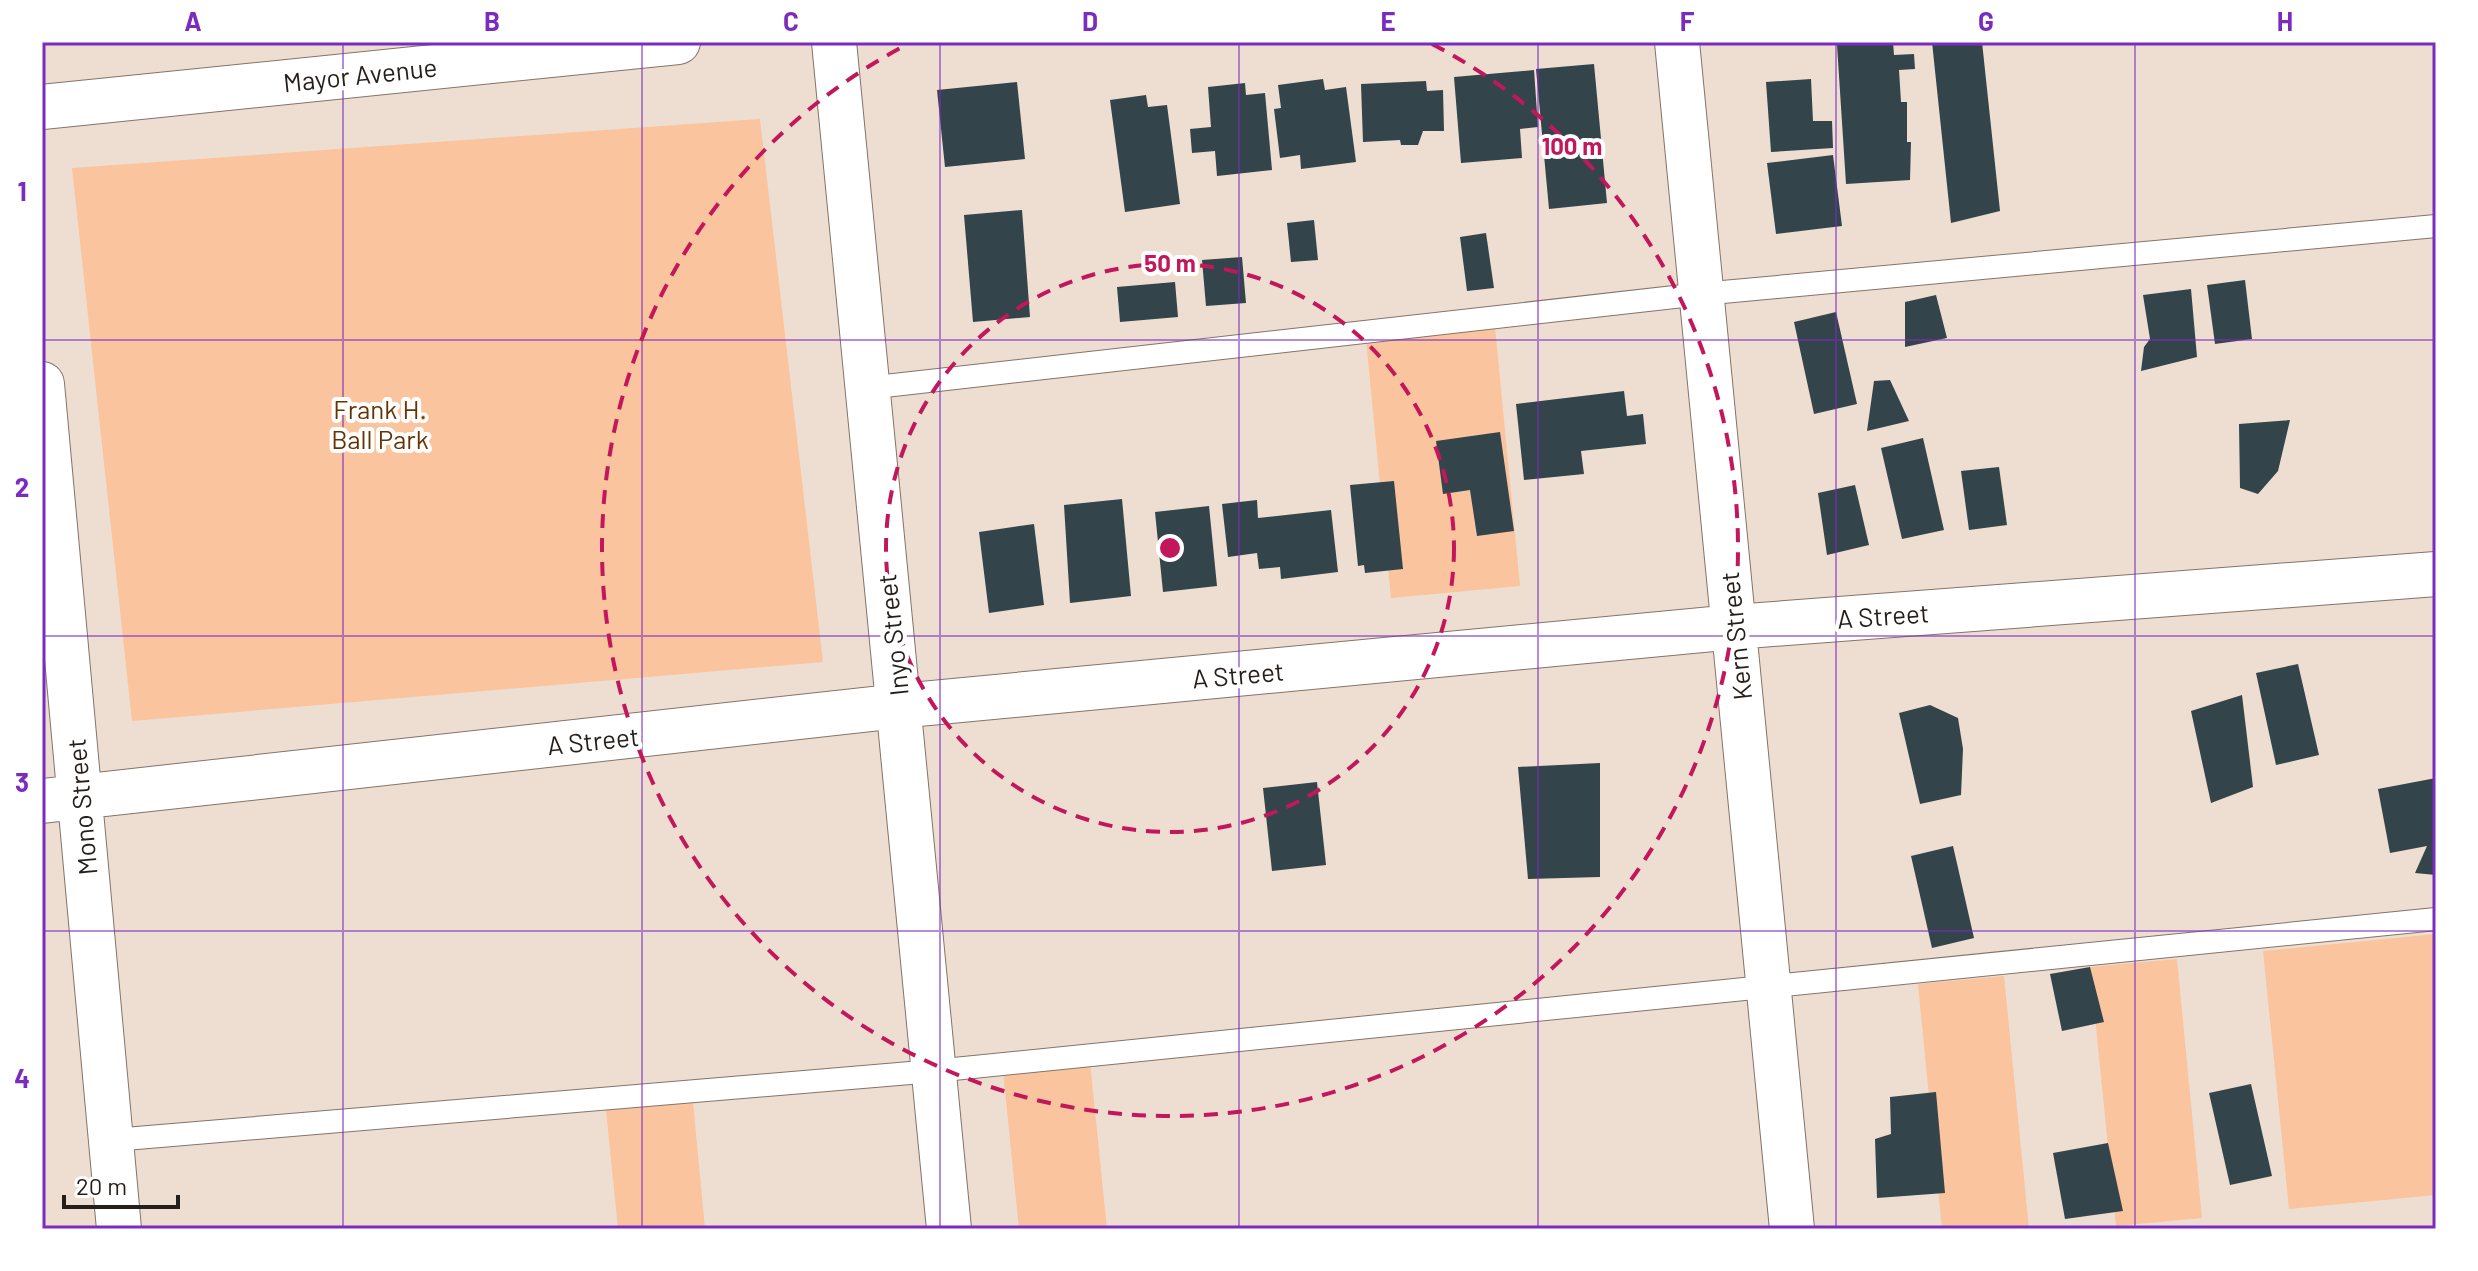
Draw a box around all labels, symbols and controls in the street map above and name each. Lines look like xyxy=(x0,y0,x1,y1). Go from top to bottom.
text: A xyxy=(184,5,202,36)
text: B xyxy=(484,5,500,36)
text: C xyxy=(783,5,799,36)
text: D xyxy=(1082,5,1098,36)
text: E xyxy=(1380,5,1396,36)
text: F xyxy=(1680,5,1695,36)
text: G xyxy=(1978,5,1994,36)
text: H xyxy=(2277,5,2293,36)
street label: Mayor Avenue xyxy=(281,50,439,98)
text: 100 m xyxy=(1542,131,1602,160)
text: 1 xyxy=(17,175,27,206)
text: 50 m xyxy=(1144,248,1196,277)
park label: Frank H. Ball Park xyxy=(331,393,429,454)
text: 2 xyxy=(15,471,29,502)
centre of rings xyxy=(1156,534,1184,562)
street label: Kern Street xyxy=(1713,570,1757,702)
street label: Inyo Street xyxy=(870,573,914,697)
street label: A Street xyxy=(1836,596,1930,634)
street label: A Street xyxy=(1191,655,1285,693)
street label: A Street xyxy=(546,720,640,760)
street label: Mono Street xyxy=(60,737,102,877)
text: 3 xyxy=(15,766,29,797)
text: 4 xyxy=(14,1062,30,1093)
scale bar xyxy=(64,1159,178,1209)
text: 20 m xyxy=(76,1171,127,1200)

